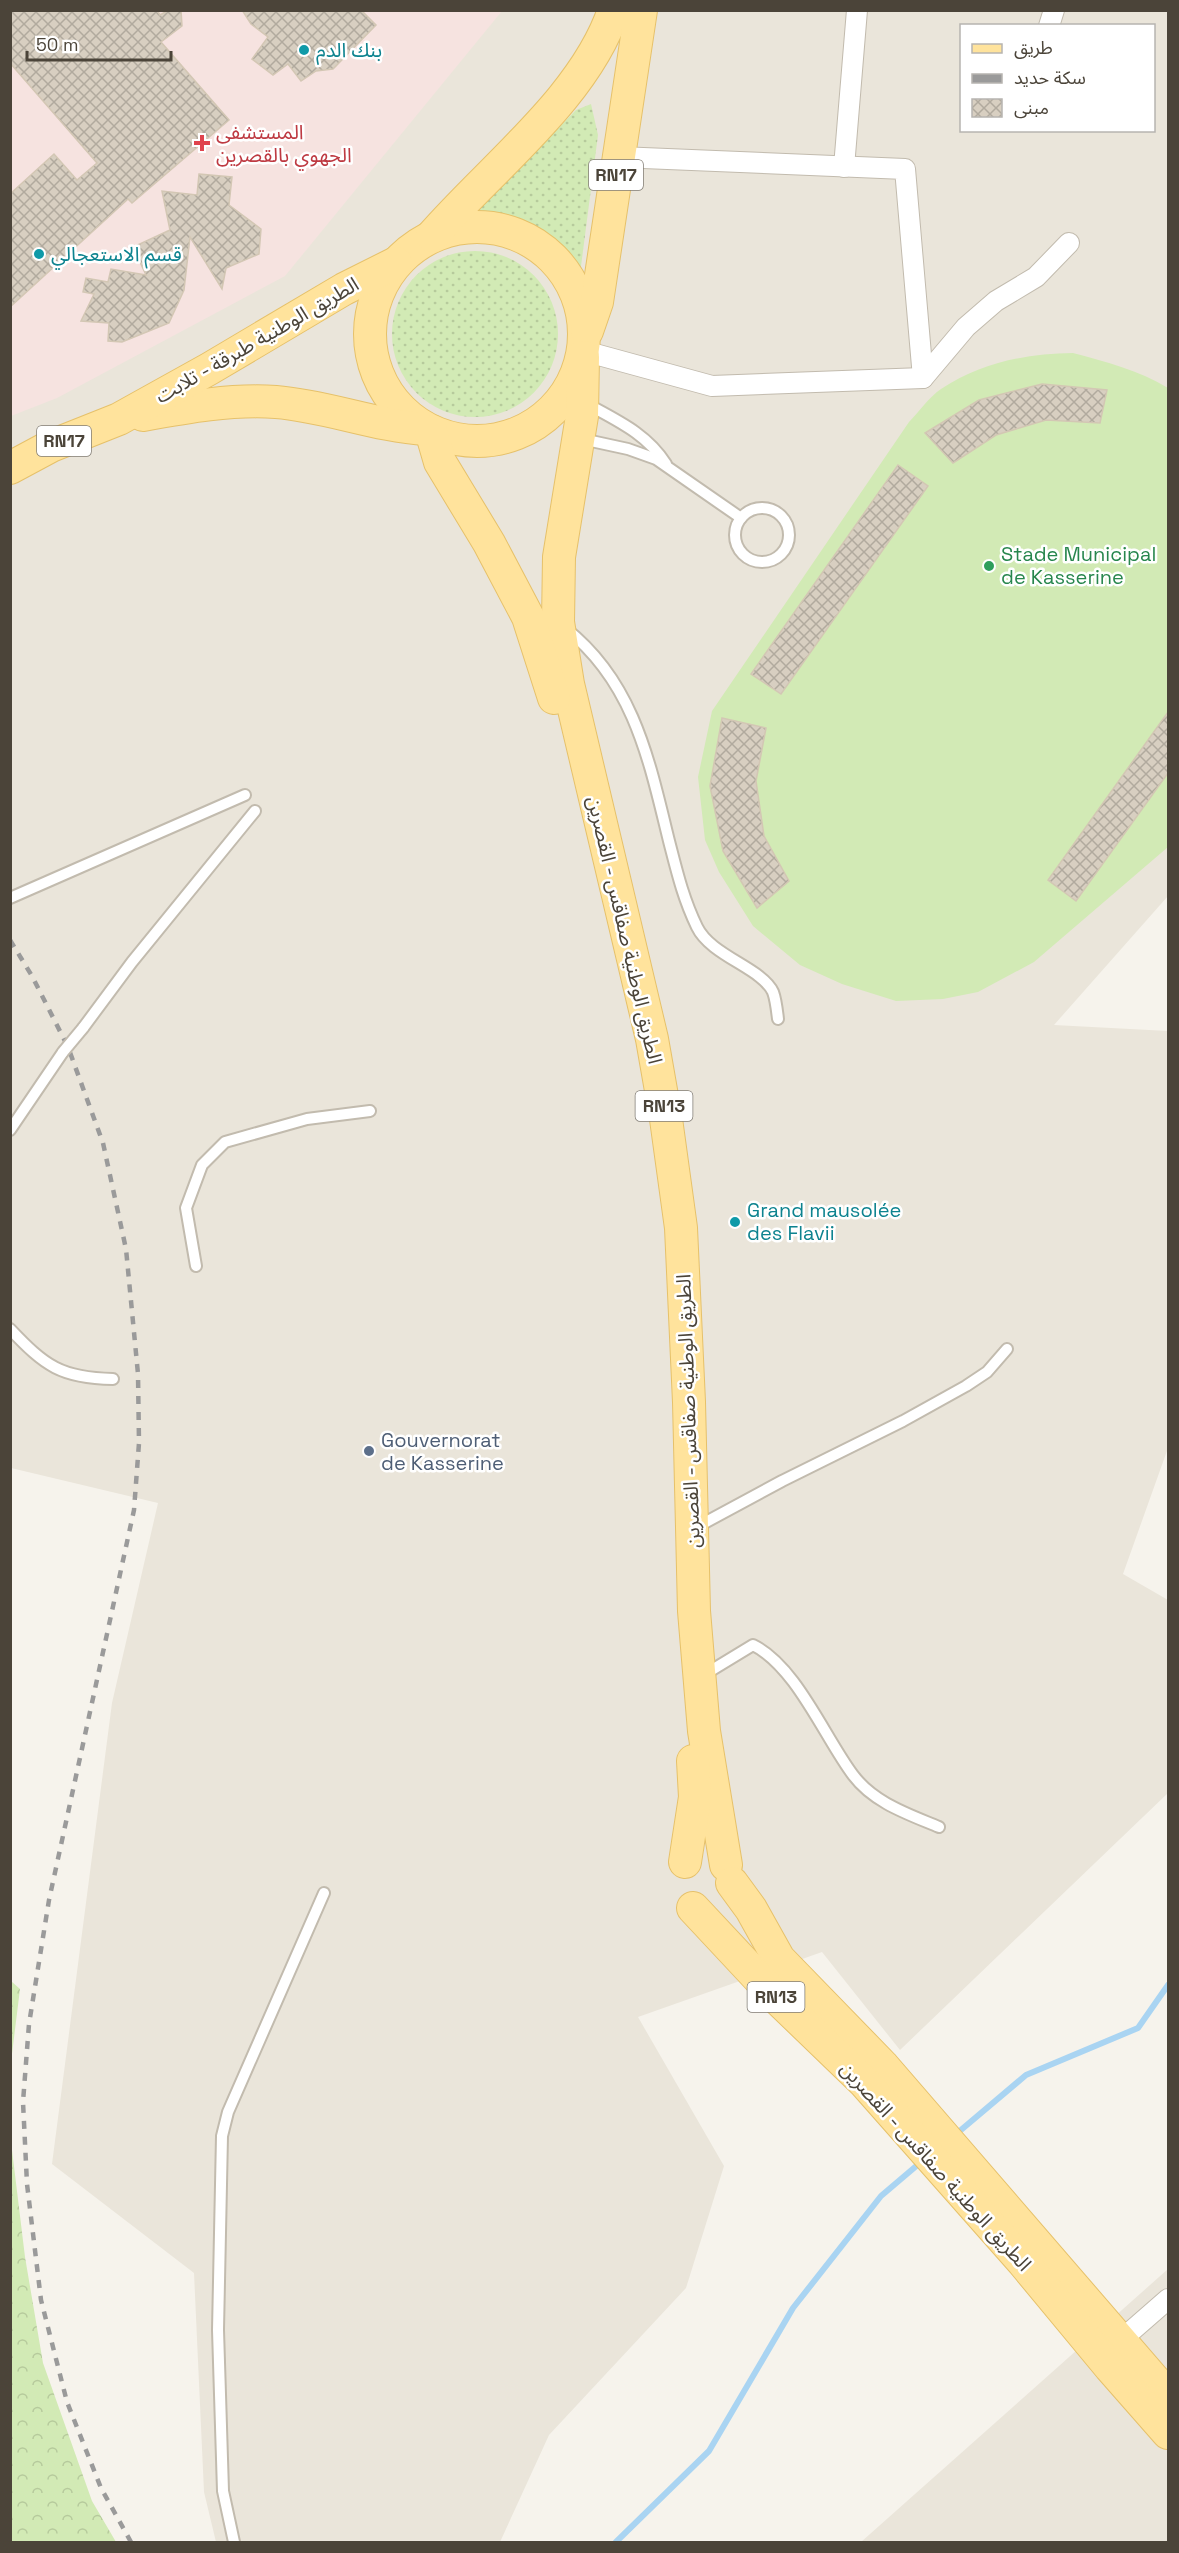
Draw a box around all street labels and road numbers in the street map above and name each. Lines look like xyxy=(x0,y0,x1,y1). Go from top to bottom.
road number: RN17 xyxy=(589,160,643,190)
street label: الطريق الوطنية طبرقة - تلابت xyxy=(151,271,363,409)
road number: RN17 xyxy=(37,426,91,456)
street label: الطريق الوطنية صفاقس - القصرين xyxy=(582,794,668,1066)
road number: RN13 xyxy=(636,1091,692,1121)
street label: الطريق الوطنية صفاقس - القصرين xyxy=(670,1274,706,1548)
road number: RN13 xyxy=(748,1982,804,2012)
street label: الطريق الوطنية صفاقس - القصرين xyxy=(835,2056,1037,2276)

